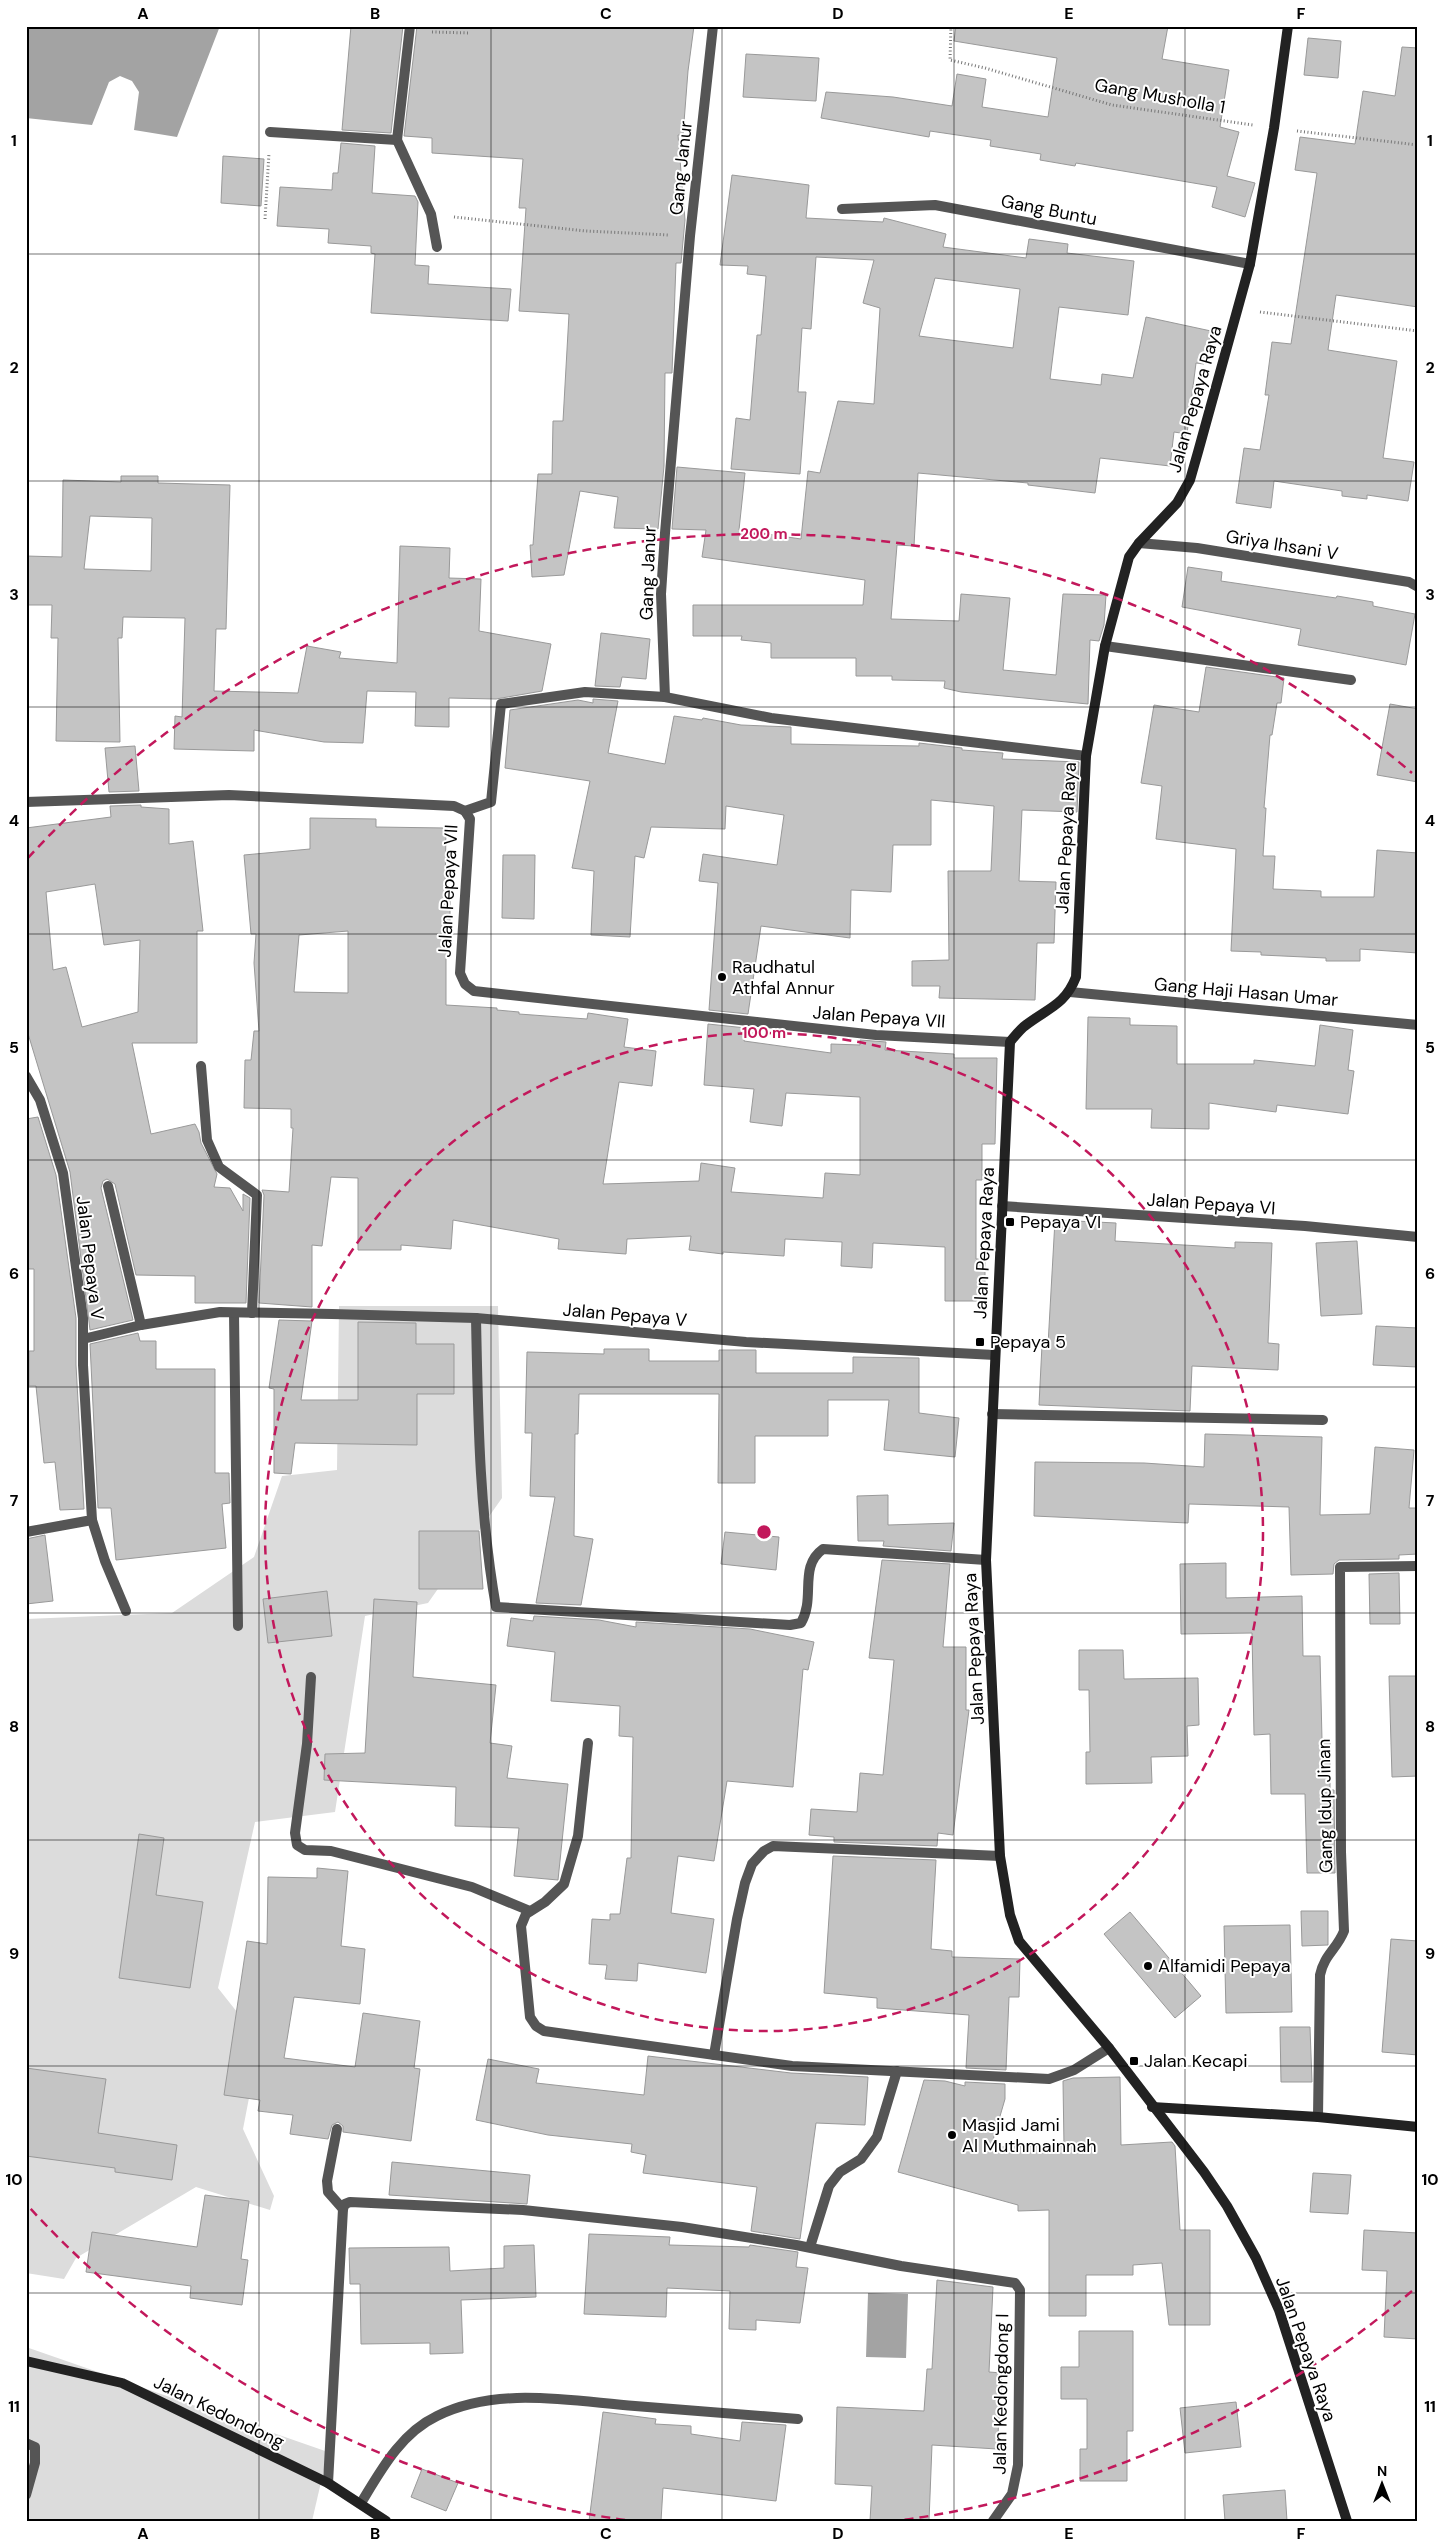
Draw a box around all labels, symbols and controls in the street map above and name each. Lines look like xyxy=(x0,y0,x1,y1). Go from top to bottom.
text: A xyxy=(137,3,149,24)
text: B xyxy=(370,3,380,24)
text: C xyxy=(600,3,612,24)
text: D xyxy=(832,3,844,24)
text: E xyxy=(1064,3,1074,24)
text: F xyxy=(1297,3,1306,24)
street label: Gang Musholla 1 xyxy=(1093,73,1227,119)
street label: Gang Janur xyxy=(664,119,698,216)
text: 1 xyxy=(11,130,17,151)
text: 1 xyxy=(1427,130,1433,151)
street label: Gang Buntu xyxy=(999,189,1099,231)
street label: Jalan Pepaya Raya xyxy=(1163,323,1227,475)
text: 2 xyxy=(9,357,19,378)
text: 2 xyxy=(1425,357,1435,378)
text: 200 m xyxy=(740,524,788,544)
street label: Griya Ihsani V xyxy=(1224,524,1340,566)
street label: Gang Janur xyxy=(634,525,662,621)
text: 3 xyxy=(9,584,19,605)
text: 3 xyxy=(1425,584,1435,605)
street label: Jalan Pepaya Raya xyxy=(1050,762,1082,914)
text: 4 xyxy=(9,810,19,831)
text: 4 xyxy=(1425,810,1435,831)
street label: Jalan Pepaya VII xyxy=(433,824,463,958)
place label: Raudhatul Athfal Annur xyxy=(732,955,835,1000)
marker: Raudhatul Athfal Annur xyxy=(716,971,728,983)
street label: Gang Haji Hasan Umar xyxy=(1153,972,1339,1012)
street label: Jalan Pepaya VII xyxy=(812,1000,946,1034)
text: 100 m xyxy=(742,1023,786,1043)
text: 5 xyxy=(9,1037,19,1058)
text: 5 xyxy=(1425,1037,1435,1058)
street label: Jalan Pepaya Raya xyxy=(968,1167,1000,1319)
street label: Jalan Pepaya VI xyxy=(1146,1188,1276,1220)
street label: Jalan Pepaya V xyxy=(70,1195,110,1321)
place label: Pepaya VI xyxy=(1020,1210,1101,1234)
marker: Pepaya VI xyxy=(1004,1216,1016,1228)
text: 6 xyxy=(9,1263,19,1284)
text: 6 xyxy=(1425,1263,1435,1284)
street label: Jalan Pepaya V xyxy=(562,1298,688,1332)
place label: Pepaya 5 xyxy=(990,1330,1066,1354)
marker: Pepaya 5 xyxy=(974,1336,986,1348)
text: 7 xyxy=(10,1490,19,1511)
text: 7 xyxy=(1426,1490,1435,1511)
centre of rings xyxy=(755,1523,773,1541)
street label: Jalan Pepaya Raya xyxy=(958,1573,990,1725)
text: 8 xyxy=(9,1716,19,1737)
text: 8 xyxy=(1425,1716,1435,1737)
street label: Gang Idup Jinan xyxy=(1312,1739,1338,1873)
text: 9 xyxy=(9,1943,19,1964)
text: 9 xyxy=(1425,1943,1435,1964)
place label: Alfamidi Pepaya xyxy=(1158,1954,1290,1978)
marker: Alfamidi Pepaya xyxy=(1142,1960,1154,1972)
place label: Jalan Kecapi xyxy=(1144,2049,1248,2073)
marker: Jalan Kecapi xyxy=(1128,2055,1140,2067)
place label: Masjid Jami Al Muthmainnah xyxy=(962,2113,1097,2158)
marker: Masjid Jami Al Muthmainnah xyxy=(946,2129,958,2141)
text: 10 xyxy=(5,2169,23,2190)
text: 10 xyxy=(1421,2169,1439,2190)
street label: Jalan Pepaya Raya xyxy=(1270,2273,1342,2425)
street label: Jalan Kedongdong I xyxy=(988,2313,1014,2475)
street label: Jalan Kedondong xyxy=(150,2370,288,2454)
text: 11 xyxy=(8,2396,20,2417)
text: 11 xyxy=(1424,2396,1436,2417)
north arrow xyxy=(1356,2460,1406,2510)
text: N xyxy=(1377,2462,1387,2480)
text: A xyxy=(137,2523,149,2544)
text: B xyxy=(370,2523,380,2544)
text: C xyxy=(600,2523,612,2544)
text: D xyxy=(832,2523,844,2544)
text: E xyxy=(1064,2523,1074,2544)
text: F xyxy=(1297,2523,1306,2544)

